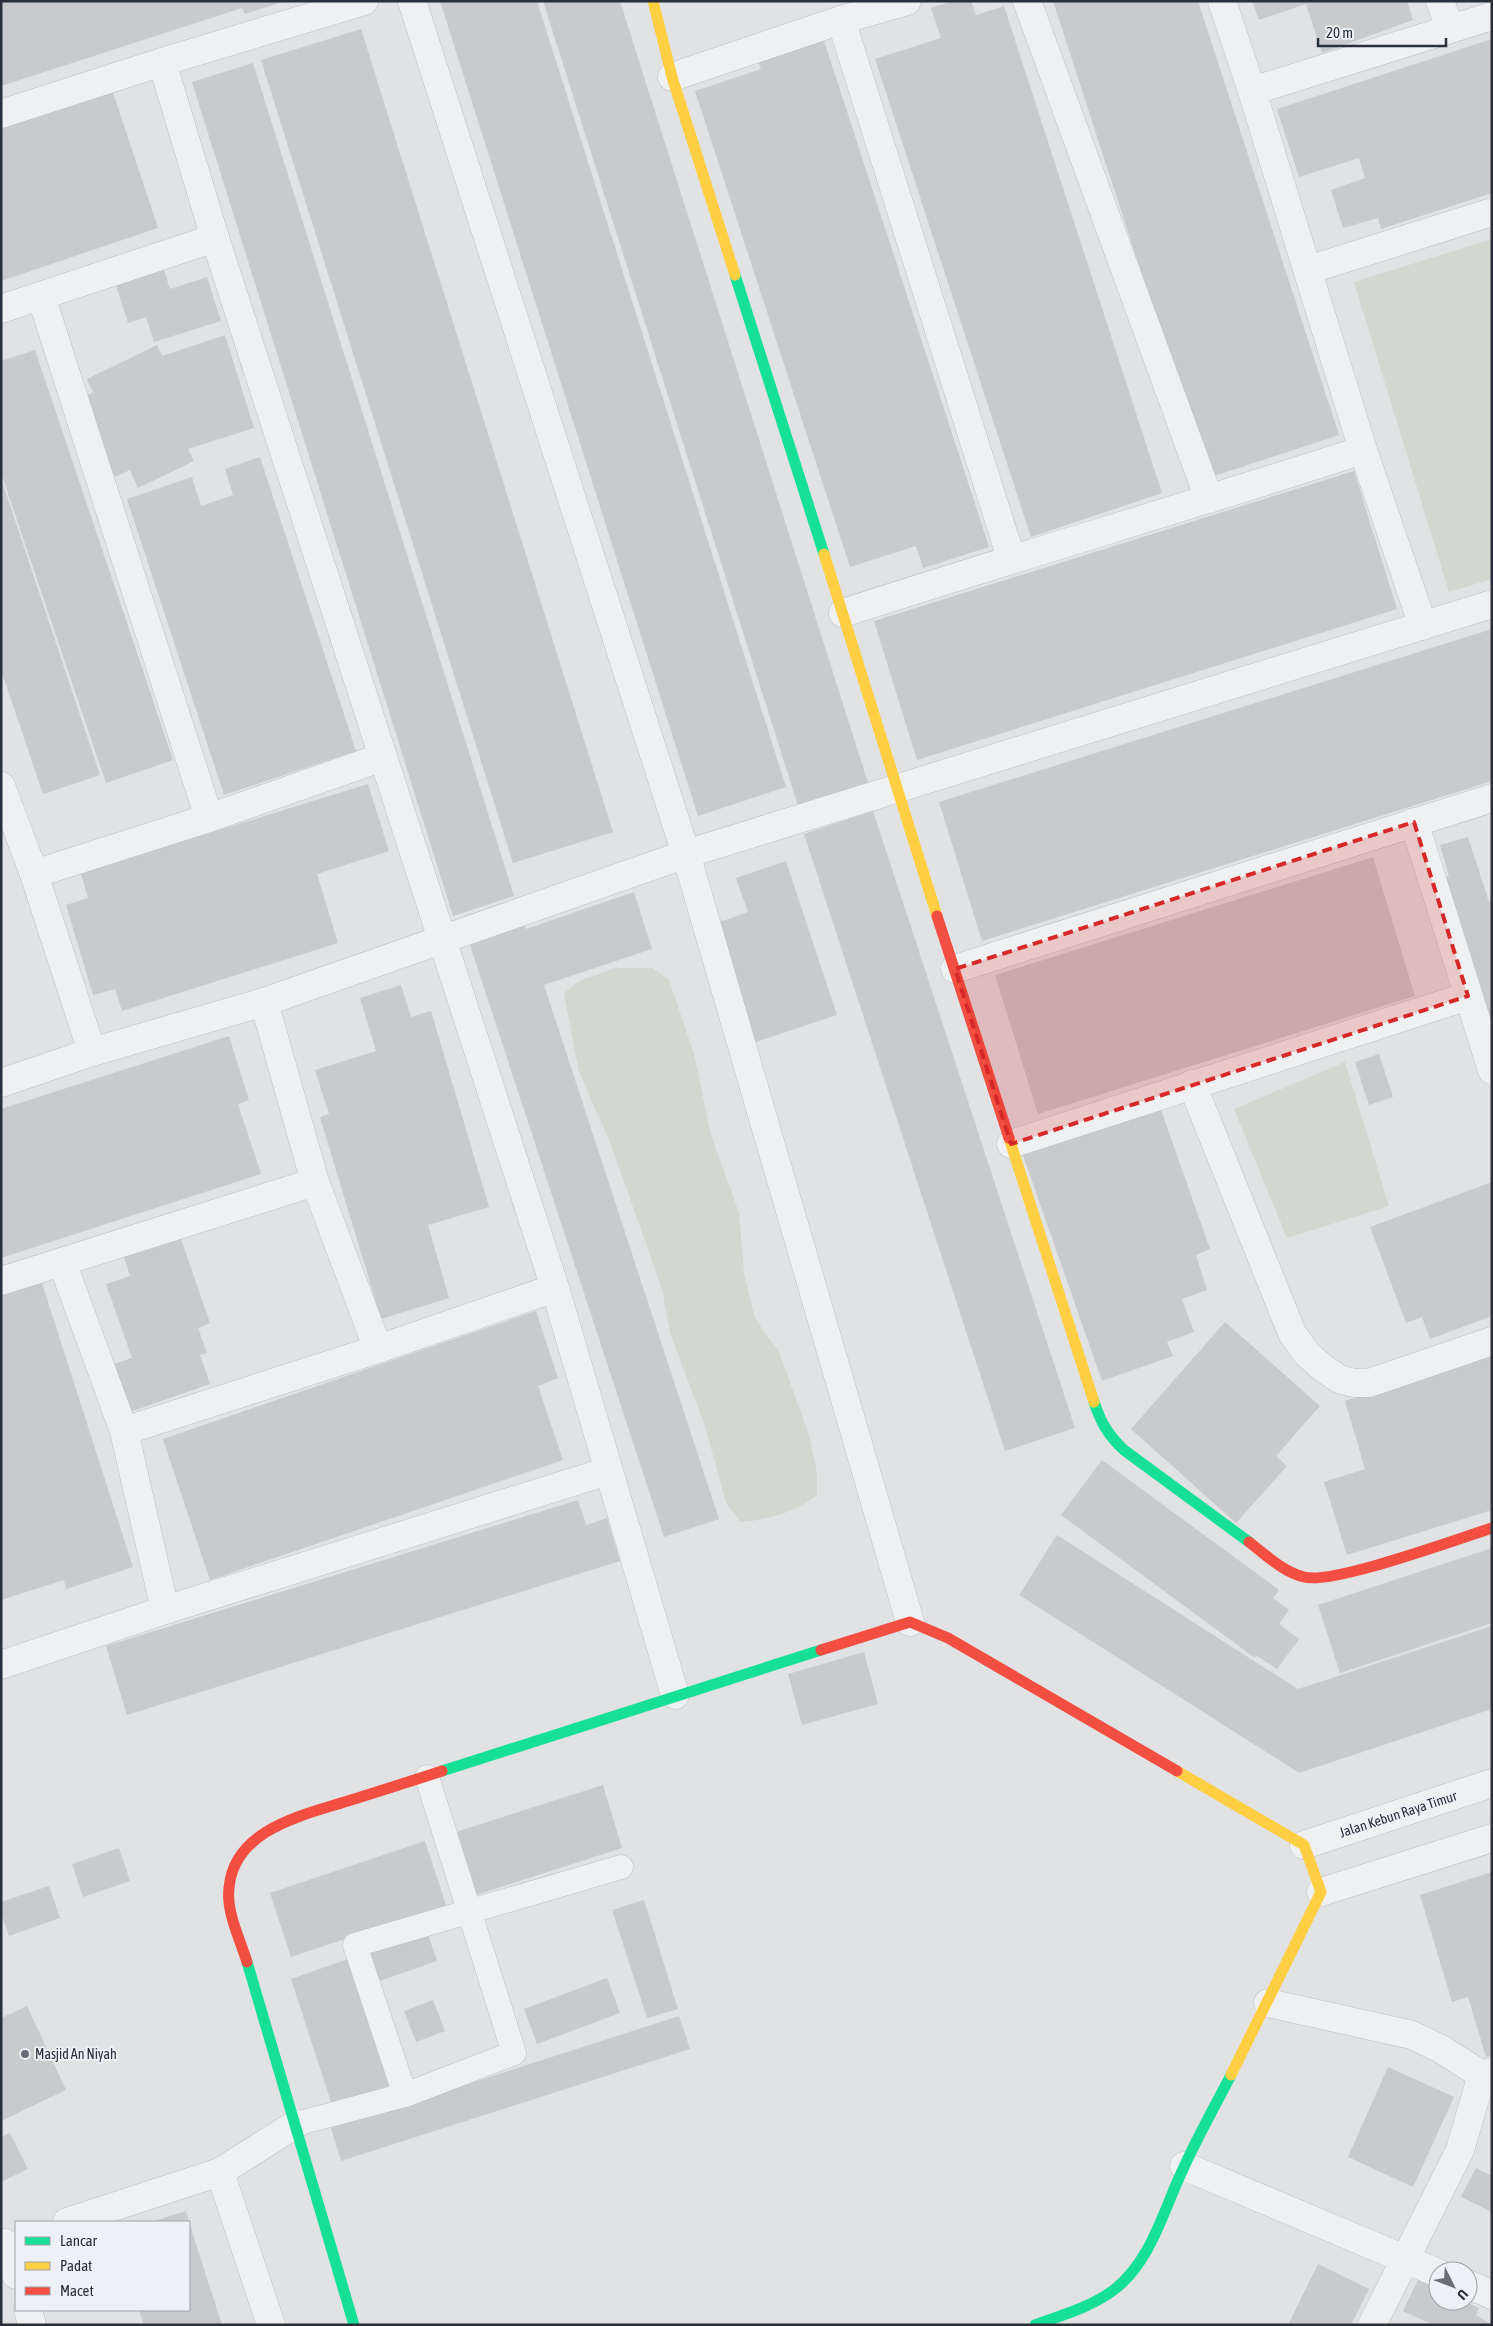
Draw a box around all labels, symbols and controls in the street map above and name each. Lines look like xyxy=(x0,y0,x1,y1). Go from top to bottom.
scale bar xyxy=(1318,15,1446,47)
text: 20 m xyxy=(1326,24,1353,41)
street label: Jalan Kebun Raya Timur xyxy=(1337,1787,1460,1841)
place label: Masjid An Niyah xyxy=(35,2046,117,2062)
marker: Masjid An Niyah xyxy=(19,2048,31,2060)
legend xyxy=(15,2221,190,2311)
text: Lancar xyxy=(60,2232,98,2249)
text: Padat xyxy=(60,2257,92,2274)
north arrow xyxy=(1428,2261,1478,2311)
text: Macet xyxy=(60,2282,94,2299)
text: U xyxy=(1454,2286,1471,2303)

